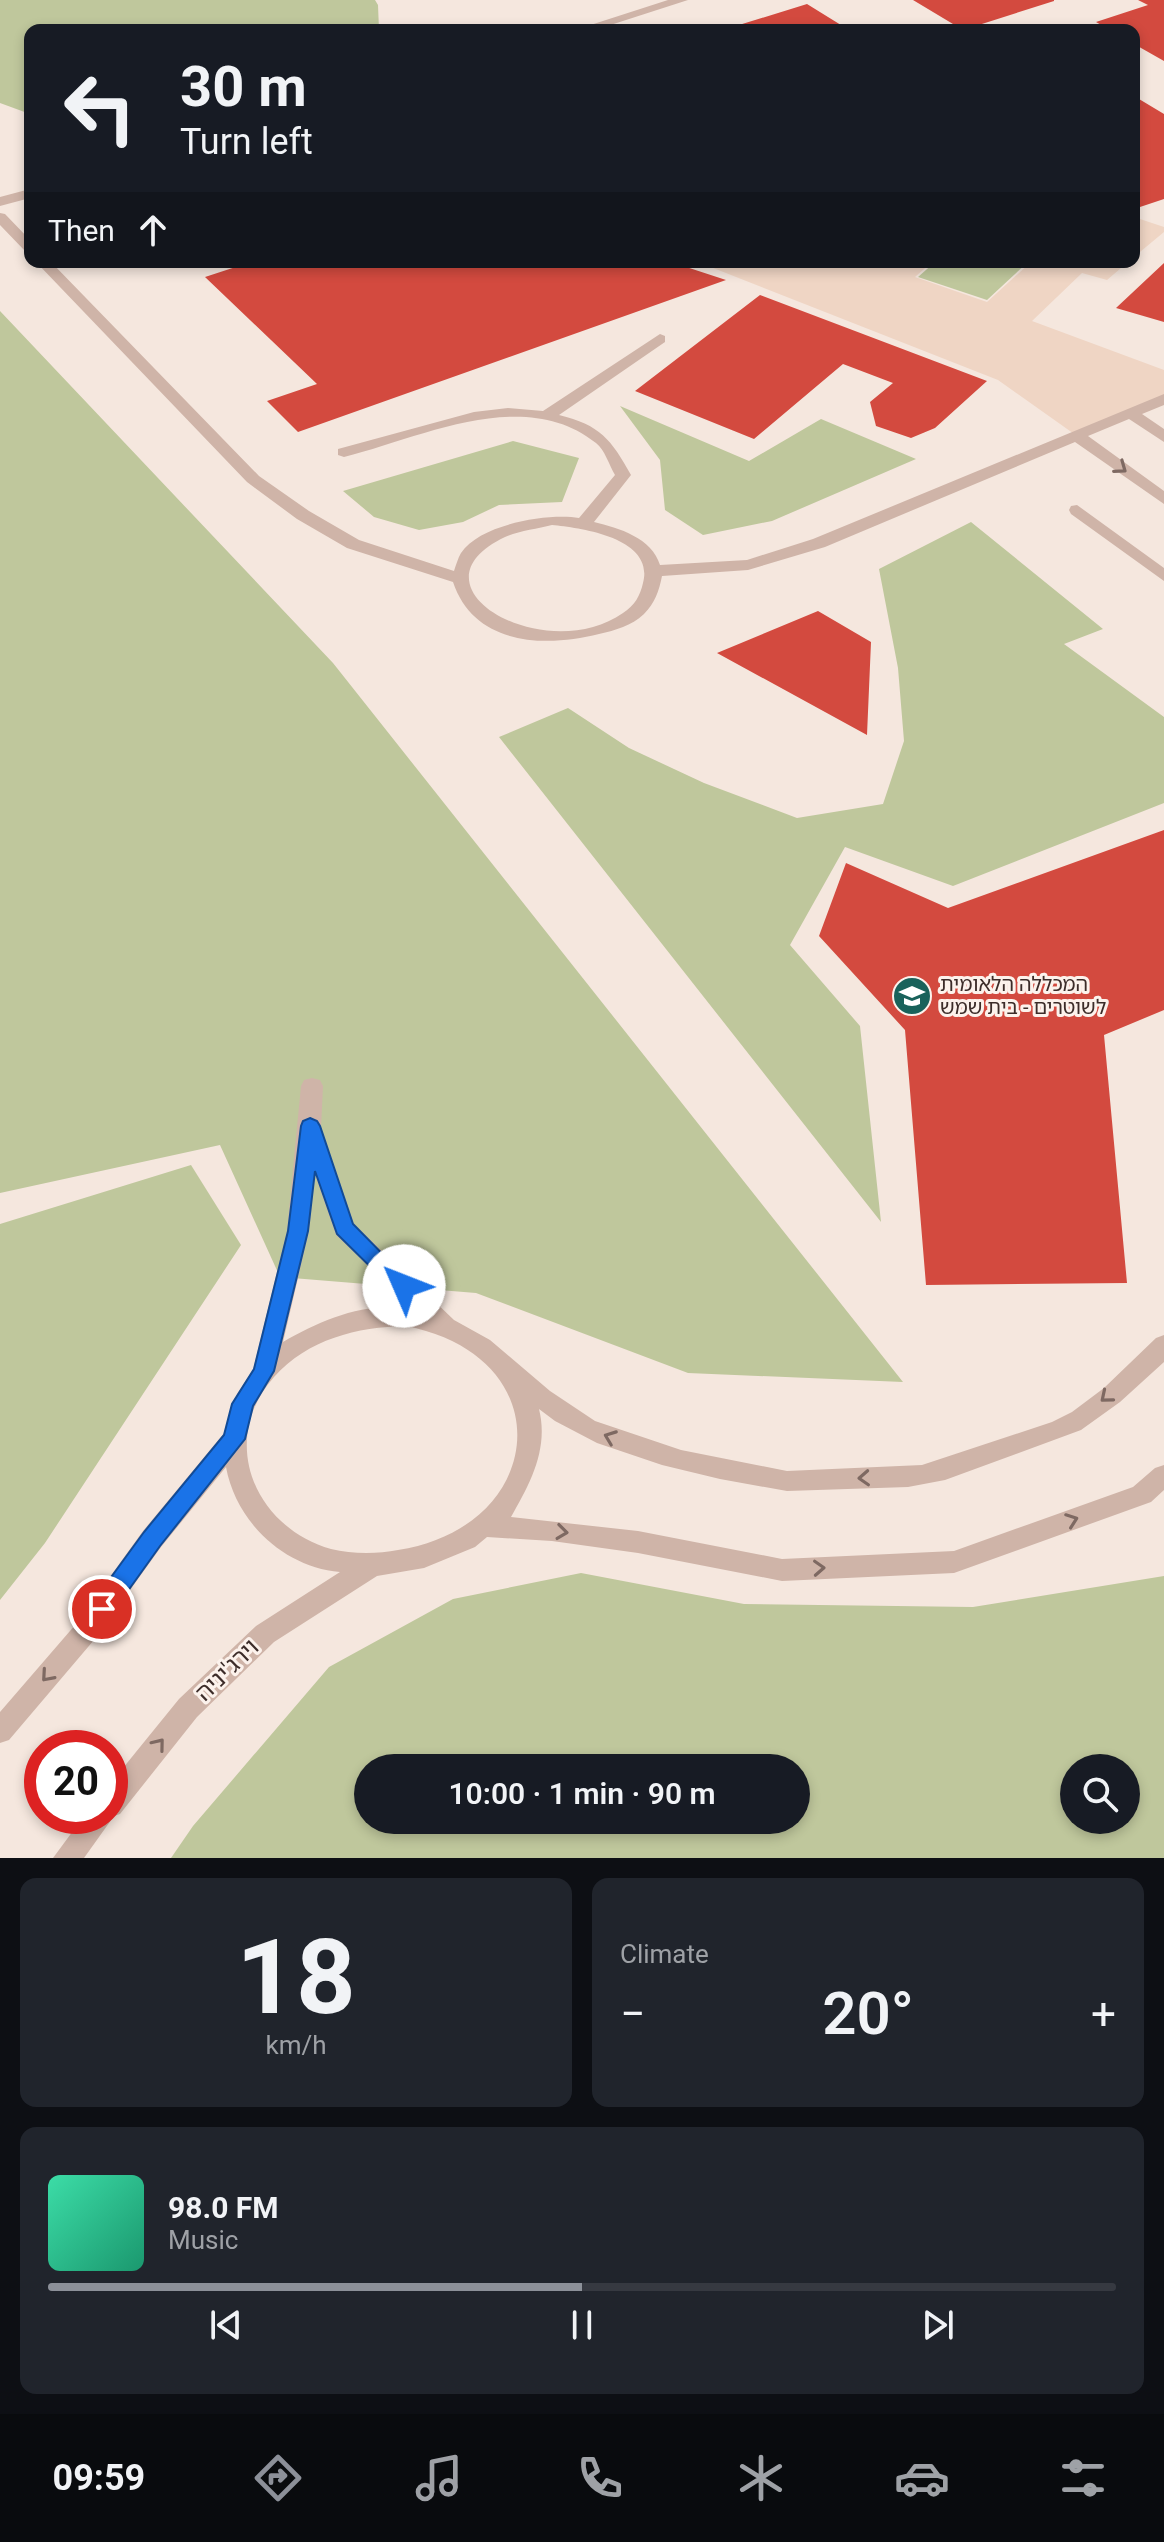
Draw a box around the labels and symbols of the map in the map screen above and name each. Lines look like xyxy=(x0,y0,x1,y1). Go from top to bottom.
one-way arrow xyxy=(1112,458,1126,472)
place label: המכללה הלאומית לשוטרים - בית שמש xyxy=(940,972,1106,1019)
school or university icon: המכללה הלאומית לשוטרים - בית שמש xyxy=(891,975,933,1017)
position arrow xyxy=(362,1244,446,1328)
one-way arrow xyxy=(1101,1387,1115,1402)
one-way arrow xyxy=(604,1430,618,1446)
one-way arrow xyxy=(857,1469,870,1486)
one-way arrow xyxy=(1064,1513,1078,1530)
one-way arrow xyxy=(555,1523,569,1540)
one-way arrow xyxy=(813,1560,826,1577)
pin xyxy=(68,1575,136,1643)
street label: וירג'יניה xyxy=(190,1633,264,1707)
one-way arrow xyxy=(42,1667,57,1682)
speed limit sign: 20 xyxy=(24,1730,128,1834)
one-way arrow xyxy=(149,1739,164,1753)

